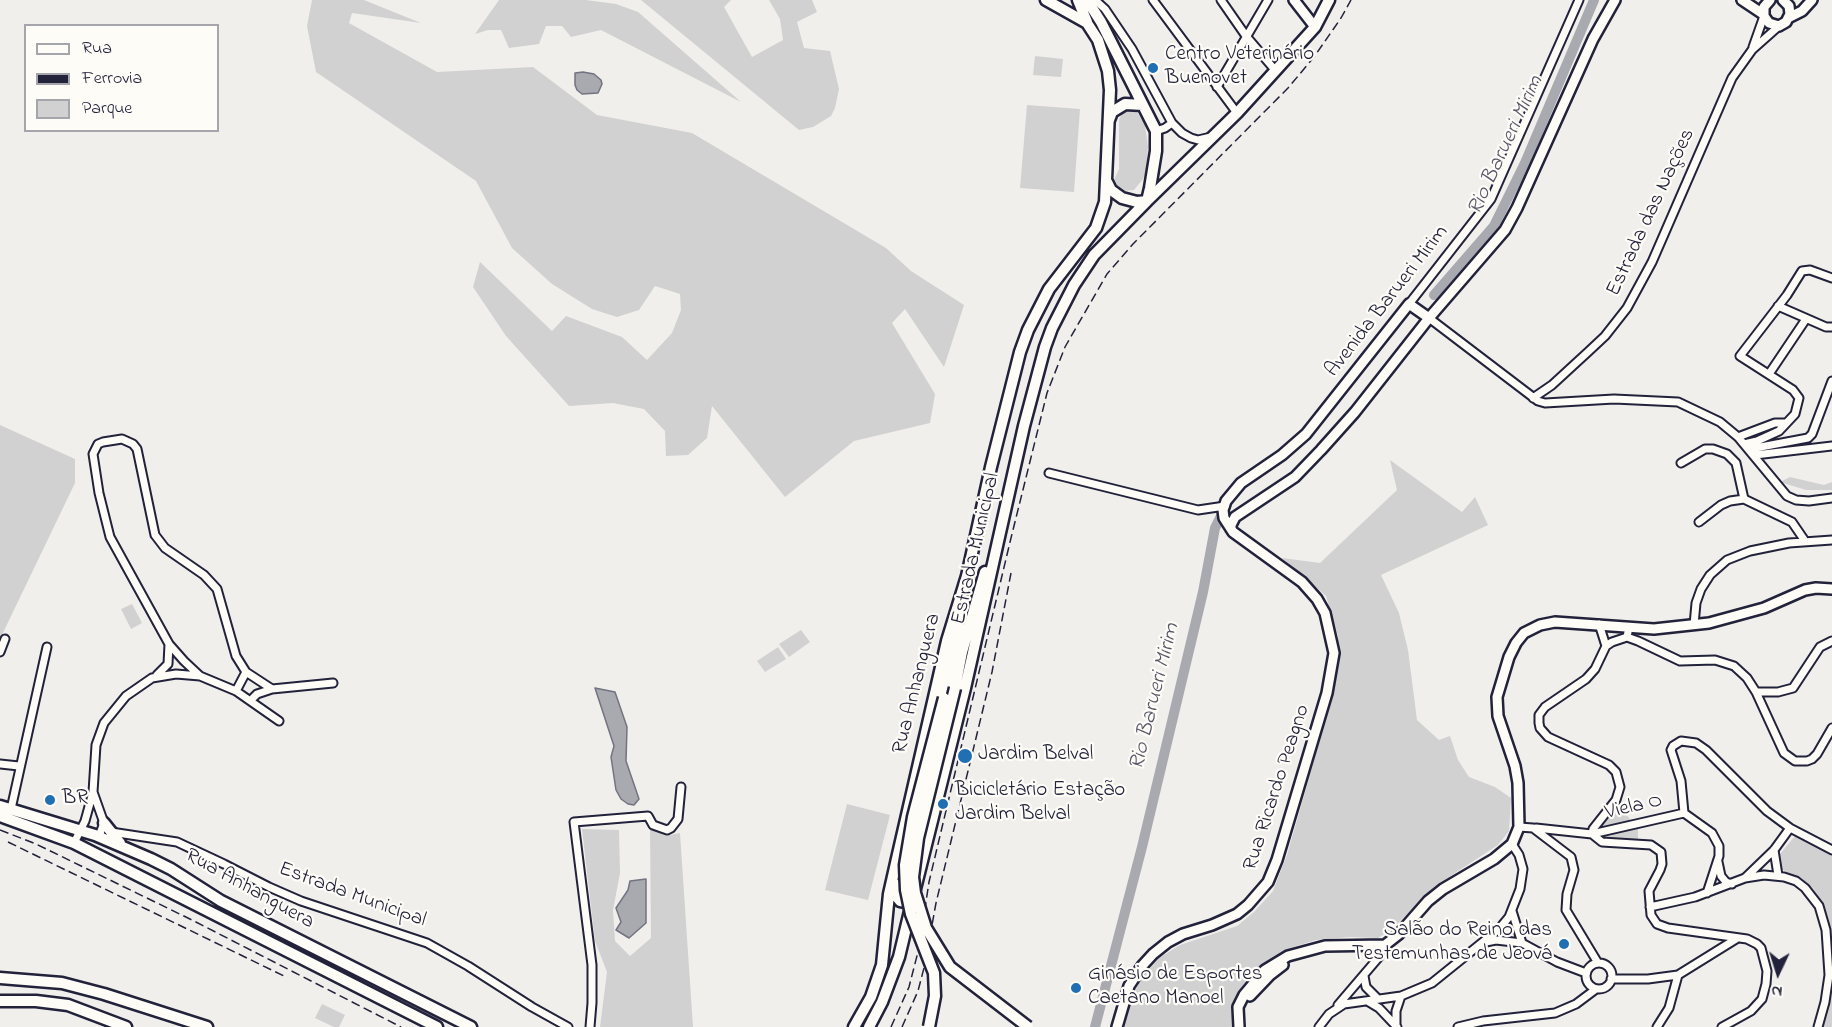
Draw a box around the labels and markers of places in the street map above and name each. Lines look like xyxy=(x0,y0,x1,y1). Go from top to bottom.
place label: Centro Veterinário Buenovet xyxy=(1165,43,1314,93)
marker: Centro Veterinário Buenovet xyxy=(1146,61,1160,75)
place label: Jardim Belval xyxy=(978,743,1093,769)
marker: Jardim Belval xyxy=(956,747,974,765)
place label: Bicicletário Estação Jardim Belval xyxy=(955,779,1125,829)
place label: BR xyxy=(62,787,88,813)
marker: BR xyxy=(43,793,57,807)
marker: Bicicletário Estação Jardim Belval xyxy=(936,797,950,811)
place label: Salão do Reino das Testemunhas de Jeová xyxy=(1352,919,1552,969)
marker: Salão do Reino das Testemunhas de Jeová xyxy=(1557,937,1571,951)
place label: Ginásio de Esportes Caetano Manoel xyxy=(1088,963,1262,1013)
marker: Ginásio de Esportes Caetano Manoel xyxy=(1069,981,1083,995)

